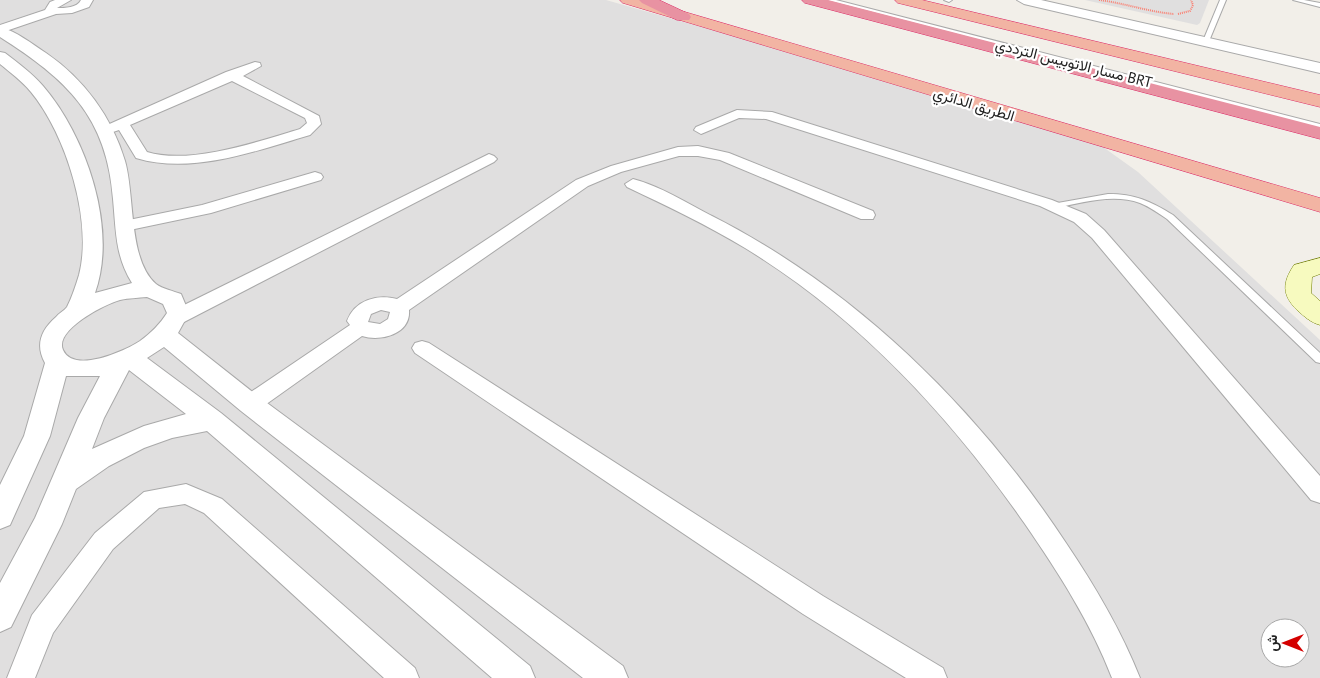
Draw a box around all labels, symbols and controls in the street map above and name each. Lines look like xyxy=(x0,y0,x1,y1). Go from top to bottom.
street label: مسار الاتوبيس الترددي BRT xyxy=(992,34,1155,96)
street label: الطريق الدائري xyxy=(930,83,1017,129)
north arrow xyxy=(1260,618,1310,668)
text: ش xyxy=(1263,634,1281,651)

